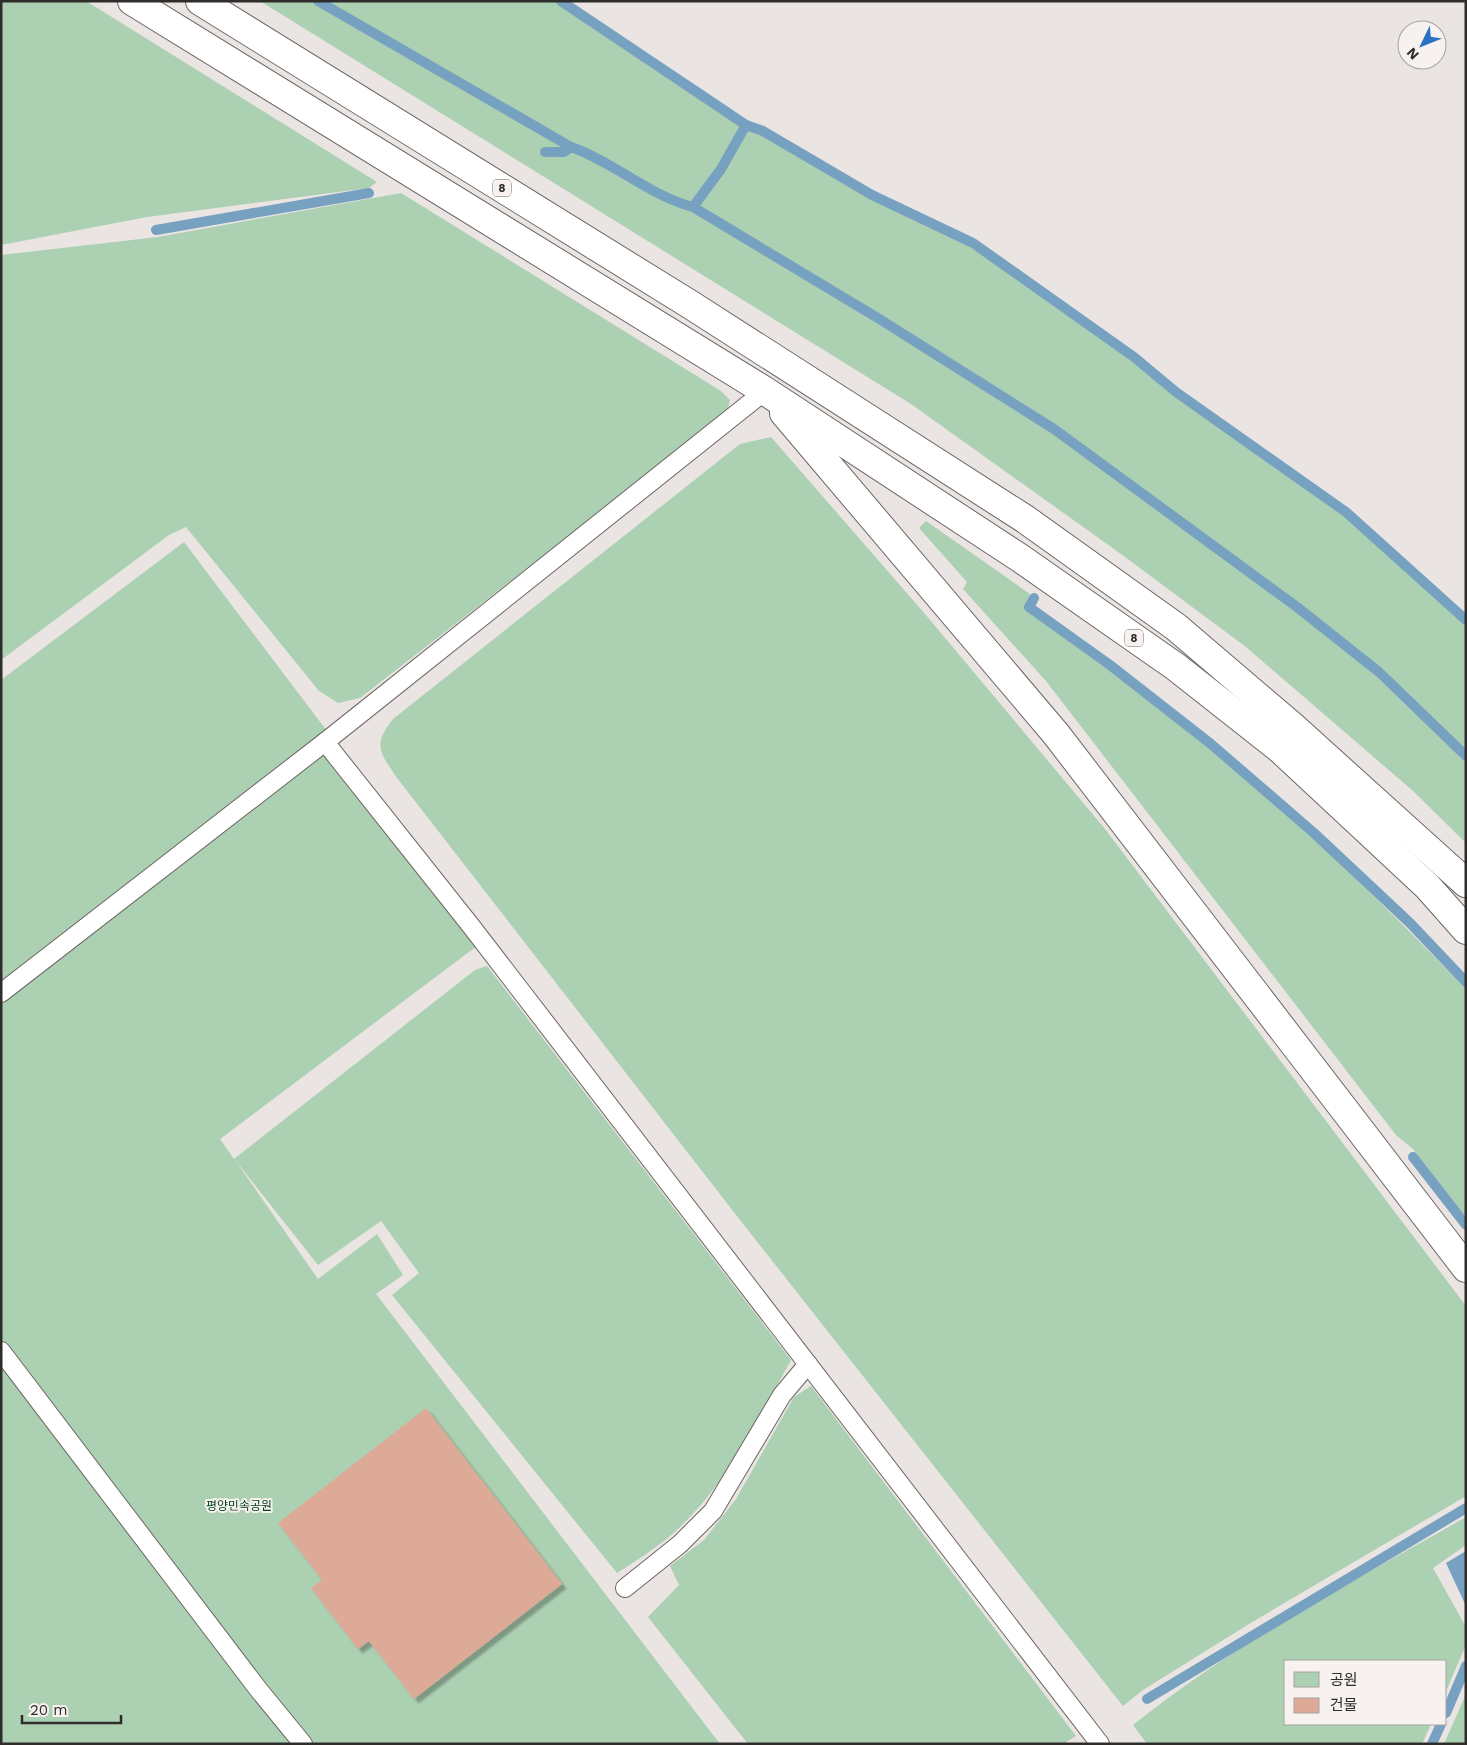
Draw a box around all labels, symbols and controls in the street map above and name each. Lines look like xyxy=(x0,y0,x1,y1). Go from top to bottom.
north arrow xyxy=(1397,20,1447,70)
text: N xyxy=(1403,45,1422,63)
road number: 8 xyxy=(493,180,511,197)
road number: 8 xyxy=(1125,630,1143,646)
park label: 평양민속공원 xyxy=(206,1499,272,1513)
legend xyxy=(1284,1660,1447,1725)
text: 공원 xyxy=(1330,1671,1358,1689)
scale bar xyxy=(22,1692,121,1724)
text: 건물 xyxy=(1330,1696,1358,1714)
text: 20 m xyxy=(30,1701,68,1719)

